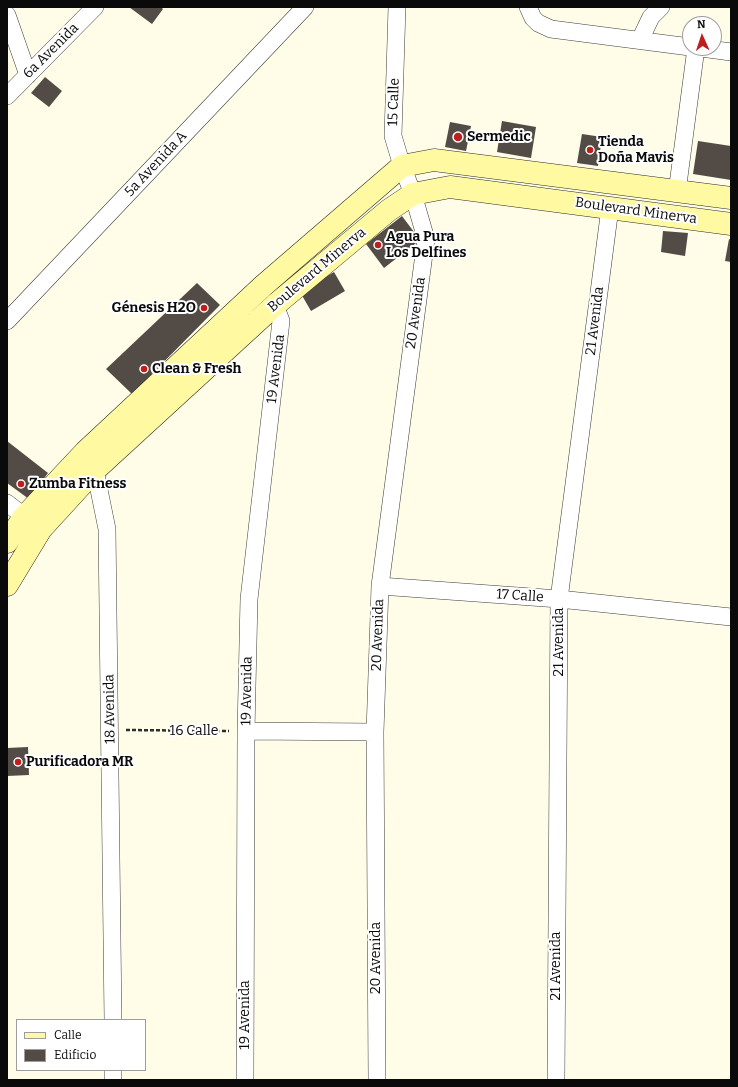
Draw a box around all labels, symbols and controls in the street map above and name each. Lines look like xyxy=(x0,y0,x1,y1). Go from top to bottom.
north arrow xyxy=(682,16,722,56)
text: N xyxy=(697,18,706,31)
street label: 6a Avenida xyxy=(20,20,82,82)
street label: 15 Calle xyxy=(385,78,403,126)
street label: 5a Avenida A xyxy=(121,128,191,200)
place label: Sermedic xyxy=(467,129,531,145)
marker: Sermedic xyxy=(452,131,464,143)
place label: Tienda Doña Mavis xyxy=(598,134,674,166)
marker: Tienda Doña Mavis xyxy=(585,145,595,155)
street label: Boulevard Minerva xyxy=(574,194,698,228)
street label: Boulevard Minerva xyxy=(265,224,369,316)
place label: Agua Pura Los Delfines xyxy=(386,229,466,262)
marker: Agua Pura Los Delfines xyxy=(373,240,383,250)
street label: 20 Avenida xyxy=(403,276,429,350)
street label: 21 Avenida xyxy=(582,286,608,356)
place label: Génesis H2O xyxy=(112,300,196,316)
marker: Génesis H2O xyxy=(199,303,209,313)
street label: 19 Avenida xyxy=(263,333,289,405)
place label: Clean & Fresh xyxy=(152,361,241,377)
marker: Clean & Fresh xyxy=(139,364,149,374)
place label: Zumba Fitness xyxy=(29,476,126,492)
marker: Zumba Fitness xyxy=(16,479,26,489)
street label: 17 Calle xyxy=(496,586,544,606)
street label: 20 Avenida xyxy=(368,599,388,671)
street label: 21 Avenida xyxy=(551,608,567,676)
street label: 19 Avenida xyxy=(238,656,256,726)
street label: 18 Avenida xyxy=(101,674,119,744)
street label: 16 Calle xyxy=(170,723,218,739)
place label: Purificadora MR xyxy=(26,754,133,770)
marker: Purificadora MR xyxy=(13,757,23,767)
street label: 20 Avenida xyxy=(368,922,384,994)
street label: 21 Avenida xyxy=(548,932,564,1000)
street label: 19 Avenida xyxy=(237,980,253,1050)
legend xyxy=(16,1019,146,1071)
text: Calle xyxy=(54,1028,82,1042)
text: Edificio xyxy=(54,1048,96,1062)

